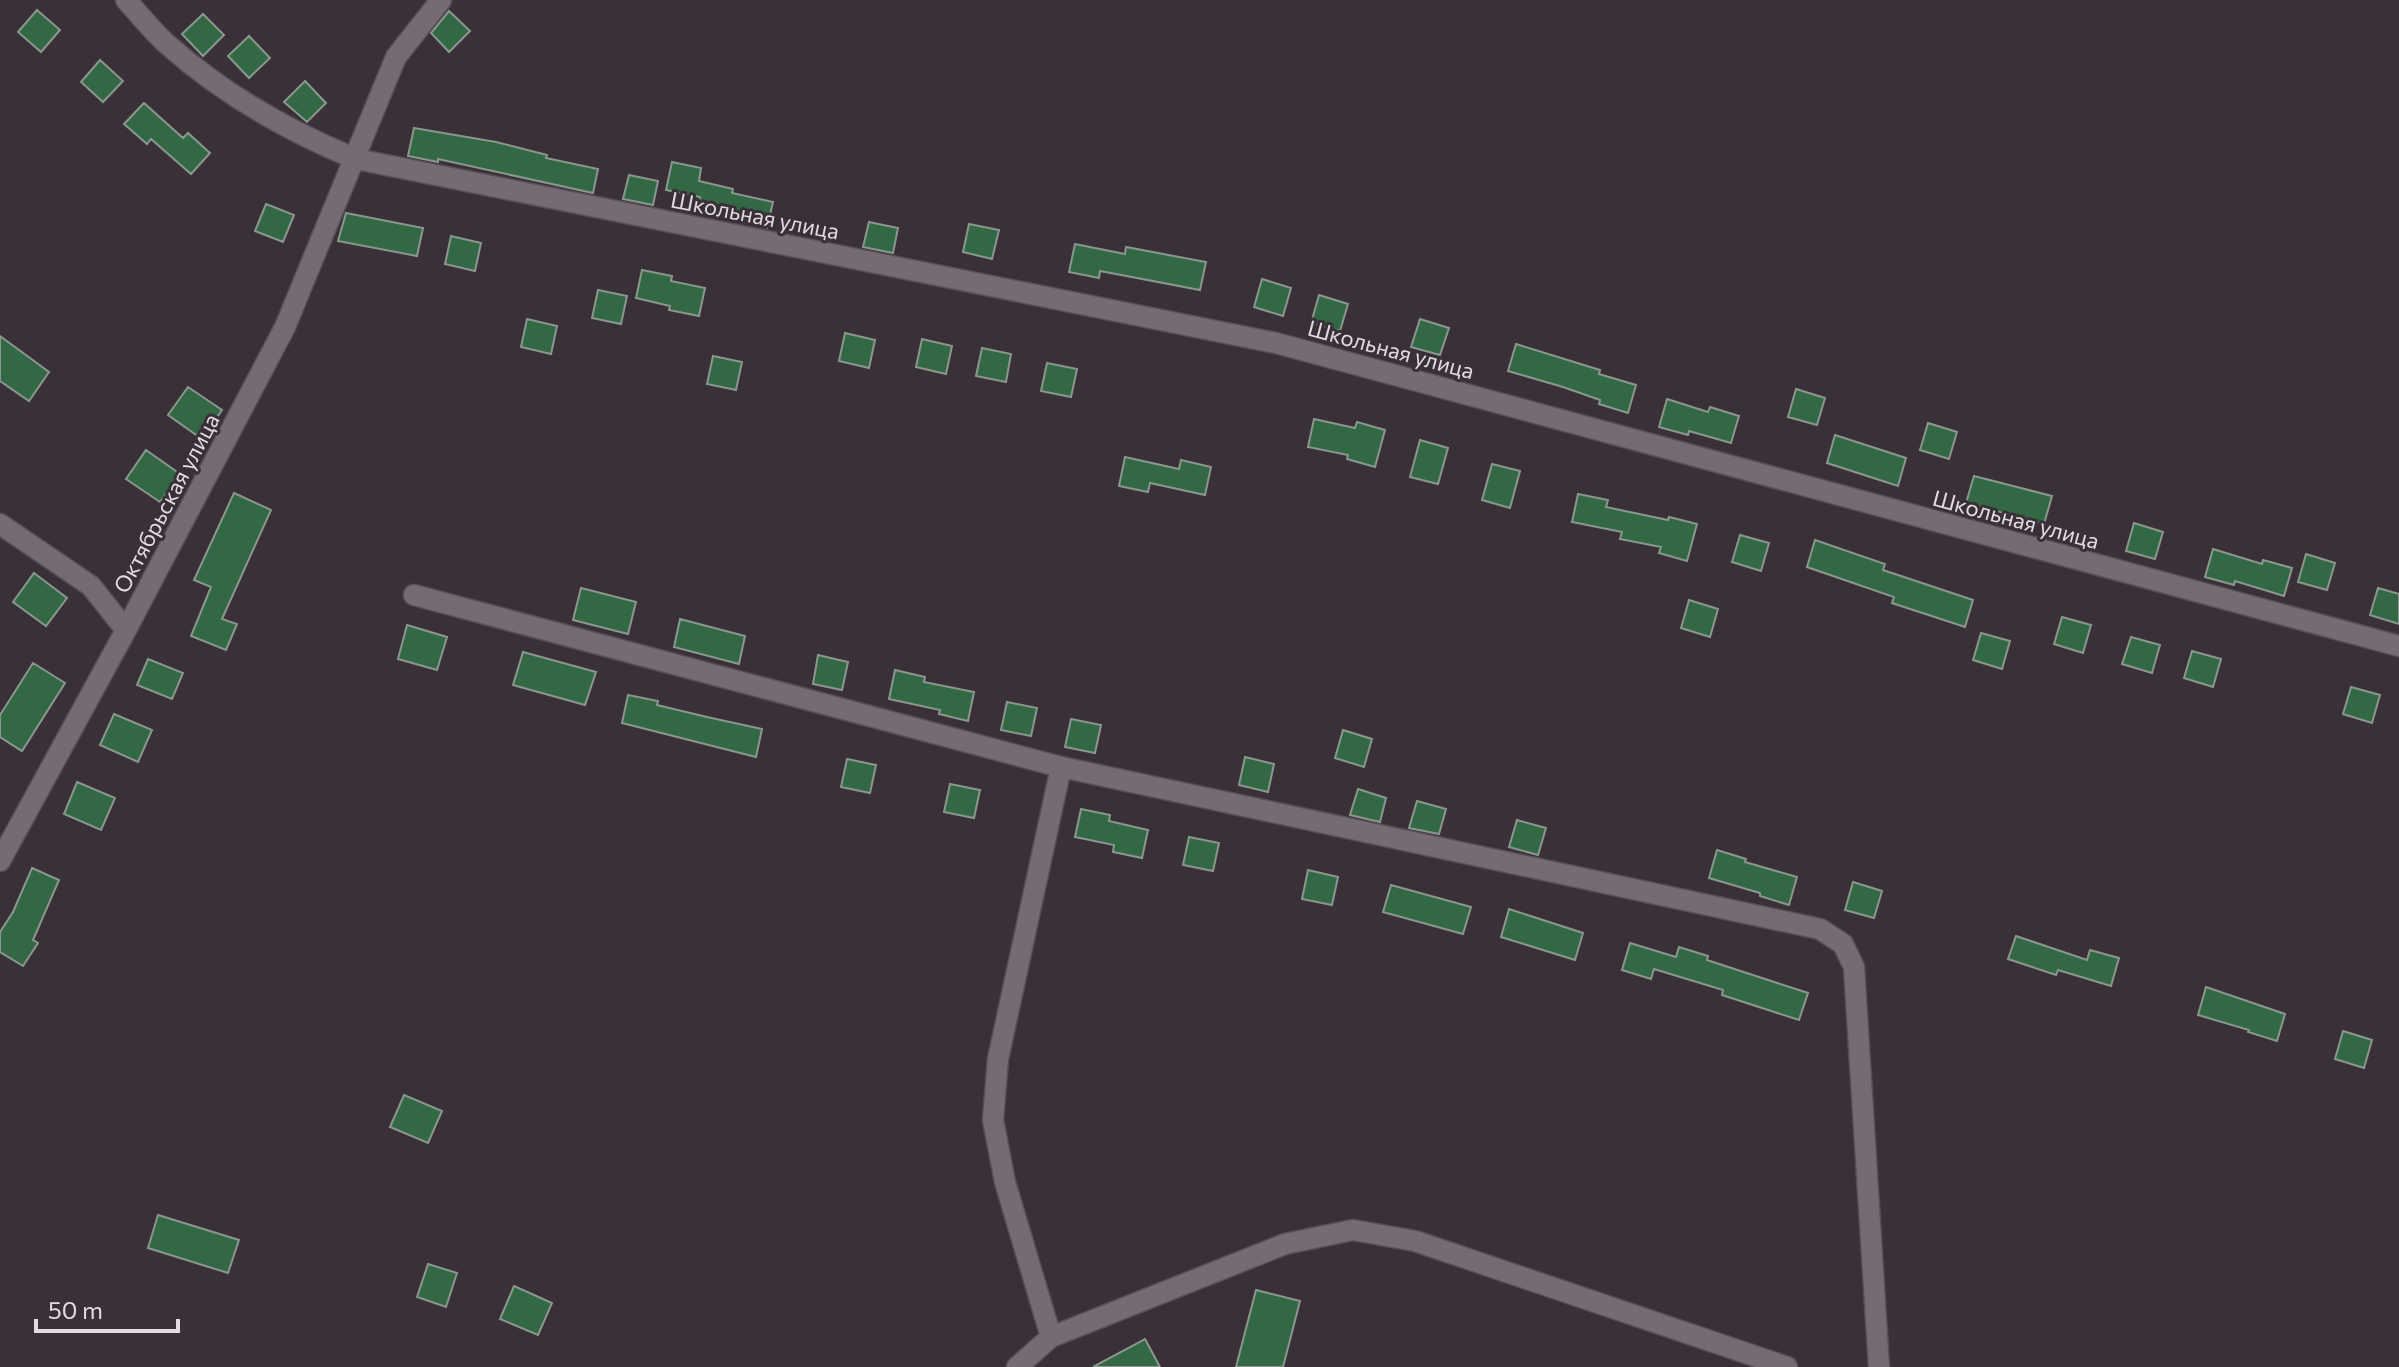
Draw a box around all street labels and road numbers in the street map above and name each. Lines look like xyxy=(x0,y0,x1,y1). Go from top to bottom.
street label: Школьная улица xyxy=(668,185,842,245)
street label: Школьная улица xyxy=(1305,314,1477,384)
street label: Октябрьская улица xyxy=(107,409,225,597)
street label: Школьная улица xyxy=(1930,484,2102,554)

